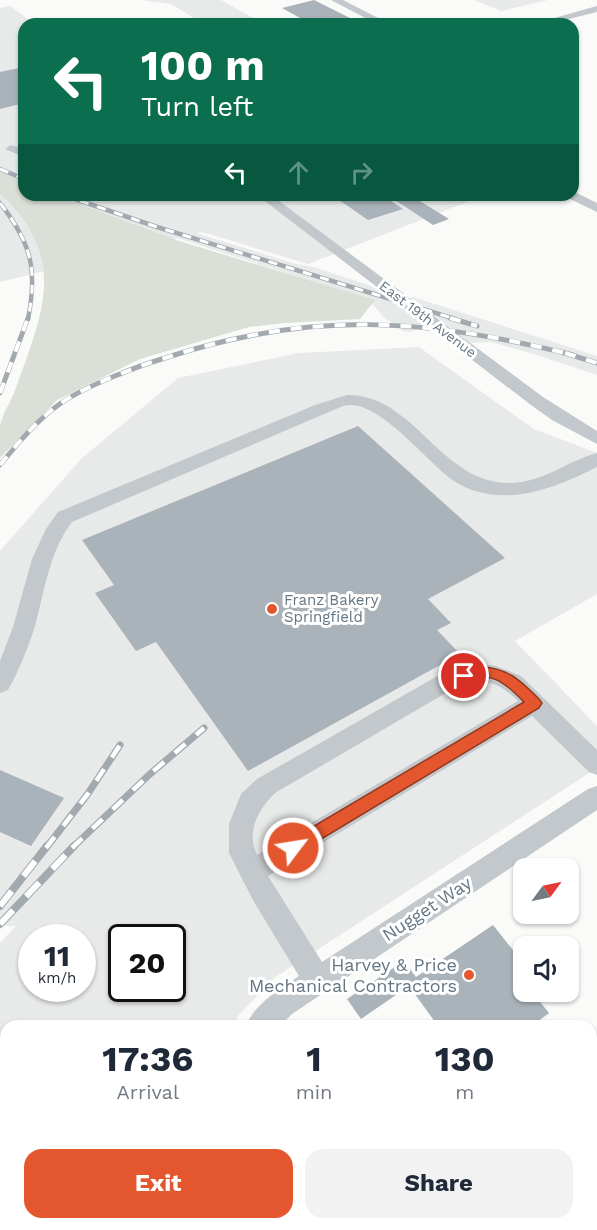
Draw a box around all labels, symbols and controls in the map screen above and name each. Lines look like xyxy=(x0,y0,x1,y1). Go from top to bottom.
text: 100 m xyxy=(141,41,265,90)
icon: left xyxy=(42,42,120,120)
text: Turn left xyxy=(141,91,253,123)
icon: left xyxy=(219,156,252,189)
icon: ahead xyxy=(282,156,315,189)
icon: right xyxy=(345,156,378,189)
street label: East 19th Avenue xyxy=(376,277,480,361)
place label: Franz Bakery Springfield xyxy=(284,591,379,626)
marker: Franz Bakery Springfield xyxy=(265,602,279,616)
pin xyxy=(438,650,489,701)
icon: arrive xyxy=(447,659,480,692)
position arrow xyxy=(261,816,325,880)
north arrow xyxy=(513,858,579,924)
map controls xyxy=(513,858,579,1002)
street label: Nugget Way xyxy=(378,872,476,945)
speed limit sign: 20 xyxy=(108,924,186,1002)
button: sound xyxy=(513,936,579,1002)
text: 11 xyxy=(44,938,70,973)
place label: Harvey & Price Mechanical Contractors xyxy=(249,954,457,996)
marker: Harvey & Price Mechanical Contractors xyxy=(462,968,476,982)
text: km/h xyxy=(38,969,76,987)
text: 17:36 xyxy=(102,1038,193,1080)
text: 1 xyxy=(306,1038,322,1080)
text: 130 xyxy=(435,1038,495,1080)
text: Arrival xyxy=(117,1080,179,1104)
text: min xyxy=(296,1080,332,1104)
text: m xyxy=(455,1080,474,1104)
button: Exit xyxy=(24,1149,293,1218)
button: Share xyxy=(305,1149,573,1218)

